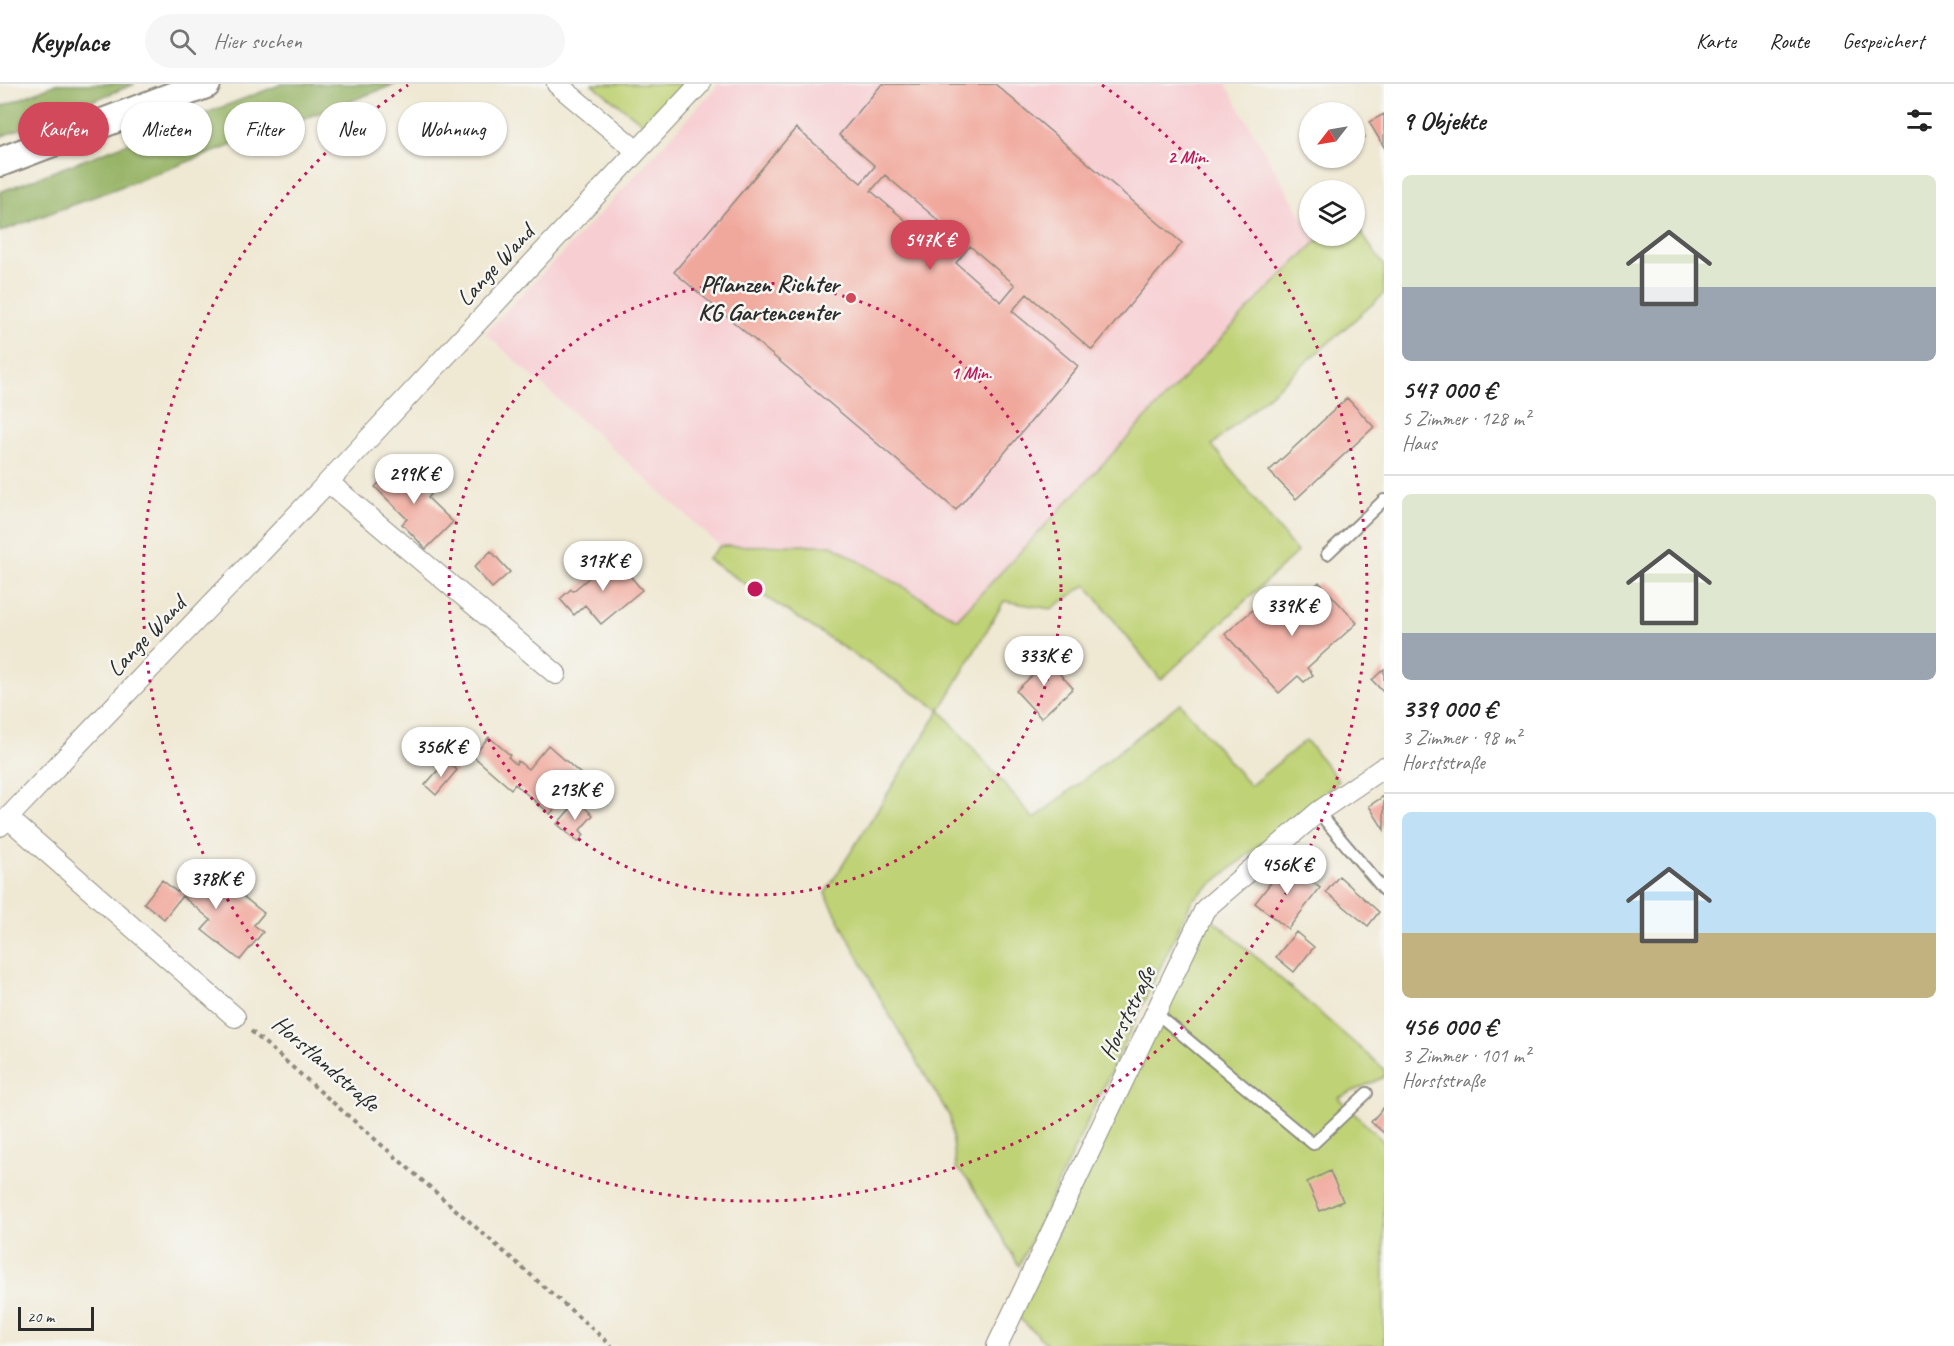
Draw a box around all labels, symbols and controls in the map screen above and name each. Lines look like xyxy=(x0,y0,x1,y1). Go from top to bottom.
search box xyxy=(145,14,565,68)
text: Keyplace xyxy=(30,24,109,59)
icon: search xyxy=(166,25,199,58)
text: Hier suchen xyxy=(214,27,302,55)
text: Karte xyxy=(1696,28,1736,54)
text: Route xyxy=(1769,28,1809,54)
text: Gespeichert xyxy=(1842,28,1924,54)
chip: Kaufen xyxy=(18,102,109,156)
chip: Mieten xyxy=(121,102,212,156)
chip: Filter xyxy=(224,102,305,156)
chip: Neu xyxy=(317,102,386,156)
chip: Wohnung xyxy=(398,102,507,156)
north arrow xyxy=(1299,102,1365,168)
map controls xyxy=(1299,102,1365,246)
text: 9 Objekte xyxy=(1402,104,1486,137)
icon: filters xyxy=(1903,104,1936,137)
text: 2 Min. xyxy=(1167,146,1209,168)
button: layers xyxy=(1299,180,1365,246)
icon: home xyxy=(1615,214,1723,322)
street label: Lange Wand xyxy=(450,215,543,312)
pin: 547K € xyxy=(881,220,979,271)
text: 547K € xyxy=(905,227,955,252)
place label: Pflanzen Richter KG Gartencenter xyxy=(698,269,841,327)
marker: Pflanzen Richter KG Gartencenter xyxy=(844,291,858,305)
text: 1 Min. xyxy=(950,362,992,384)
text: 547 000 € xyxy=(1402,373,1496,406)
text: 5 Zimmer · 128 m² xyxy=(1402,406,1530,431)
text: Haus xyxy=(1402,431,1436,456)
pin: 299K € xyxy=(365,454,463,505)
text: 299K € xyxy=(389,461,439,486)
icon: home xyxy=(1615,533,1723,641)
pin: 317K € xyxy=(554,541,652,592)
text: 317K € xyxy=(578,548,628,573)
centre of rings xyxy=(745,579,765,599)
pin: 339K € xyxy=(1243,586,1341,637)
street label: Lange Wand xyxy=(100,587,194,683)
text: 339K € xyxy=(1267,593,1317,618)
pin: 333K € xyxy=(995,636,1093,687)
text: 333K € xyxy=(1019,643,1070,668)
text: 339 000 € xyxy=(1402,692,1496,725)
text: 3 Zimmer · 98 m² xyxy=(1402,725,1521,750)
pin: 356K € xyxy=(392,727,490,778)
text: 356K € xyxy=(415,734,467,759)
text: Horststraße xyxy=(1402,750,1485,775)
pin: 213K € xyxy=(526,770,624,821)
text: 213K € xyxy=(550,777,601,802)
pin: 456K € xyxy=(1238,845,1336,896)
icon: home xyxy=(1615,851,1723,959)
text: 456K € xyxy=(1261,852,1313,877)
pin: 378K € xyxy=(167,859,265,910)
text: 378K € xyxy=(191,866,241,891)
street label: Horststraße xyxy=(1092,960,1163,1064)
street label: Horstlandstraße xyxy=(266,1008,388,1119)
text: 456 000 € xyxy=(1402,1010,1497,1043)
text: 3 Zimmer · 101 m² xyxy=(1402,1043,1530,1068)
text: Horststraße xyxy=(1402,1068,1485,1093)
scale bar xyxy=(18,1304,94,1332)
text: 20 m xyxy=(27,1307,54,1327)

